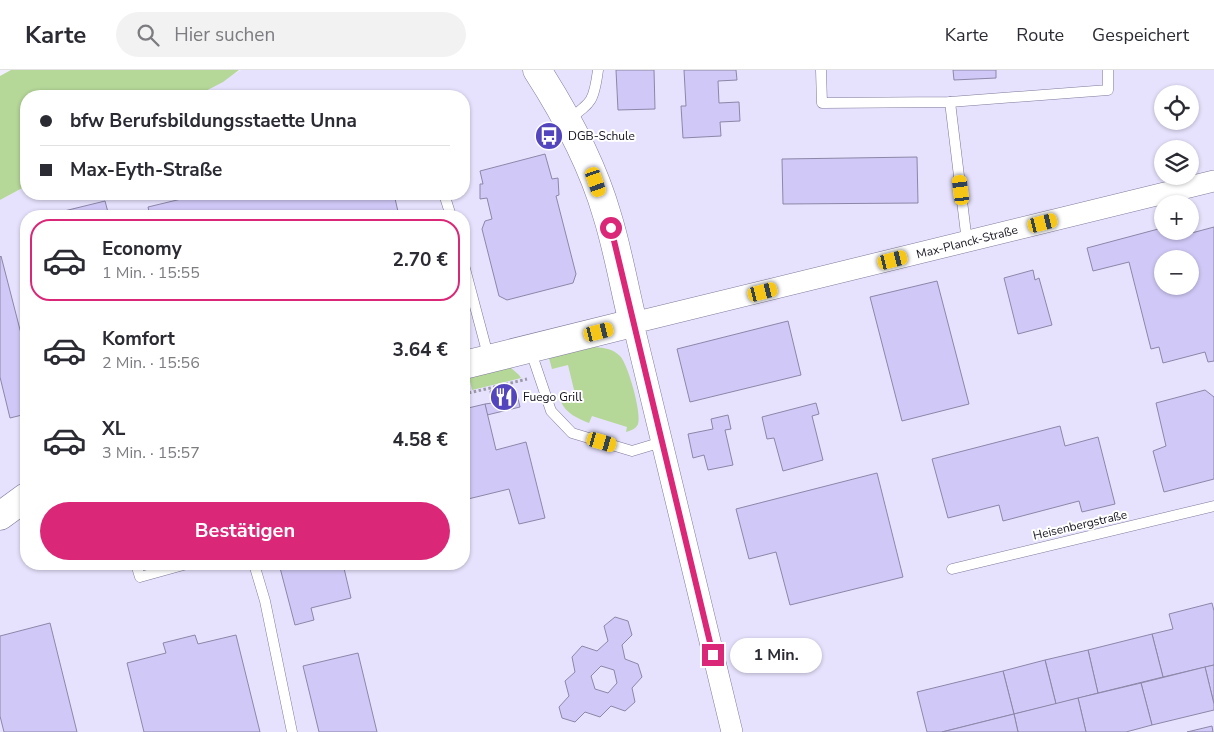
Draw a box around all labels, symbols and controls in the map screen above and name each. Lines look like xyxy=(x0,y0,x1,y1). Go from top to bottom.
search box xyxy=(116,12,466,57)
text: Karte xyxy=(25,19,86,51)
icon: search xyxy=(134,21,162,49)
text: Hier suchen xyxy=(174,22,275,48)
text: Karte xyxy=(945,23,988,47)
text: Route xyxy=(1016,23,1064,47)
text: Gespeichert xyxy=(1092,23,1189,47)
map controls xyxy=(1154,85,1199,295)
button: locate xyxy=(1154,85,1199,130)
text: bfw Berufsbildungsstaette Unna xyxy=(70,108,357,134)
bus stop icon: DGB-Schule xyxy=(534,121,564,151)
place label: DGB-Schule xyxy=(568,128,635,144)
button: layers xyxy=(1154,140,1199,185)
text: Max-Eyth-Straße xyxy=(70,157,222,183)
car xyxy=(584,165,607,199)
car xyxy=(951,174,970,206)
button: + xyxy=(1154,195,1199,240)
car xyxy=(1026,212,1059,234)
route start xyxy=(600,217,622,239)
street label: Max-Planck-Straße xyxy=(915,222,1019,262)
text: Economy xyxy=(102,236,182,262)
icon: car xyxy=(42,238,87,283)
text: 2.70 € xyxy=(393,247,448,273)
car xyxy=(876,249,909,271)
button: − xyxy=(1154,250,1199,295)
text: 1 Min. · 15:55 xyxy=(102,262,200,284)
car xyxy=(746,281,779,303)
car xyxy=(582,321,615,343)
text: Komfort xyxy=(102,326,175,352)
icon: car xyxy=(42,328,87,373)
text: 3.64 € xyxy=(393,337,448,363)
text: 2 Min. · 15:56 xyxy=(102,352,200,374)
restaurant icon: Fuego Grill xyxy=(489,382,519,412)
place label: Fuego Grill xyxy=(523,389,583,405)
text: XL xyxy=(102,416,125,442)
icon: car xyxy=(42,418,87,463)
text: 4.58 € xyxy=(393,427,448,453)
car xyxy=(585,431,618,453)
text: 3 Min. · 15:57 xyxy=(102,442,200,464)
button: Bestätigen xyxy=(40,502,450,560)
street label: Heisenbergstraße xyxy=(1031,506,1129,544)
callout: 1 Min. xyxy=(730,638,823,672)
route end xyxy=(702,644,724,666)
text: 1 Min. xyxy=(753,644,799,666)

